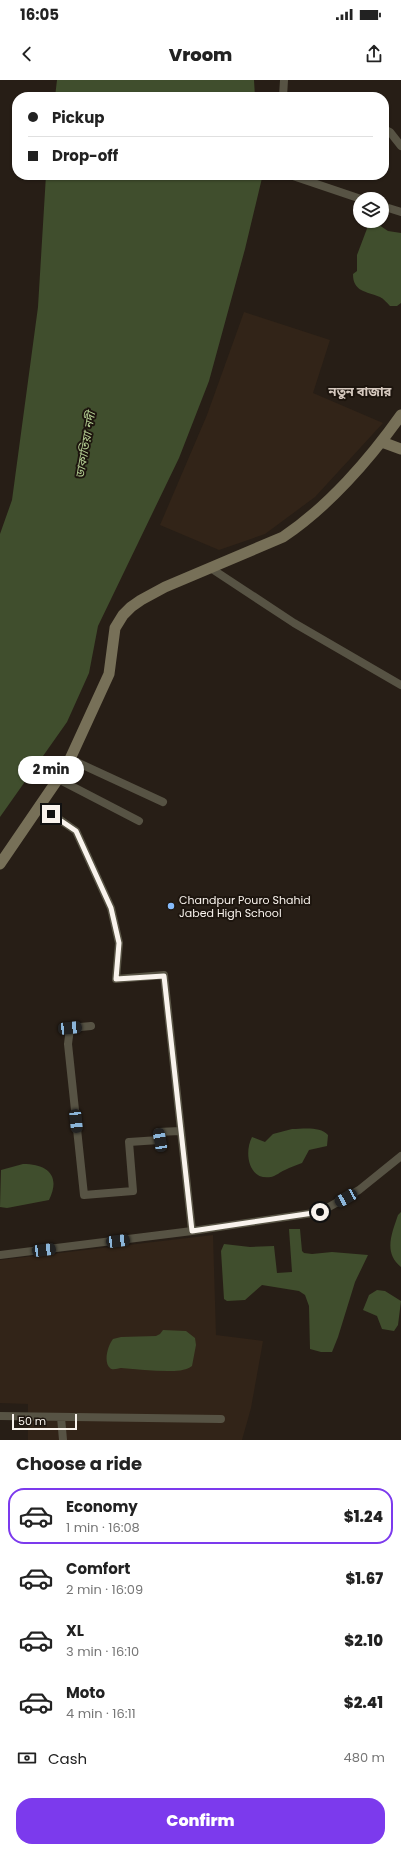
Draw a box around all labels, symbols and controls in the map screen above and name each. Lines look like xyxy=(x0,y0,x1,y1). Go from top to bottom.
text: 16:05 xyxy=(20,4,59,25)
text: Vroom xyxy=(169,42,232,67)
icon: back xyxy=(16,43,38,65)
icon: share xyxy=(363,43,385,65)
text: Pickup xyxy=(52,107,104,128)
text: Drop-off xyxy=(52,145,118,166)
map controls xyxy=(353,192,389,228)
button: layers xyxy=(353,192,389,228)
district label: নতুন বাজার xyxy=(328,382,392,401)
water label: ডাকাতিয়া নদী xyxy=(71,407,100,480)
callout: 2 min xyxy=(18,756,84,784)
text: 2 min xyxy=(33,760,69,779)
route end xyxy=(42,805,60,823)
place label: Chandpur Pouro Shahid Jabed High School xyxy=(179,892,311,921)
marker: Chandpur Pouro Shahid Jabed High School xyxy=(166,901,176,911)
car xyxy=(57,1021,83,1035)
car xyxy=(69,1108,83,1134)
car xyxy=(152,1127,168,1153)
car xyxy=(333,1187,359,1209)
route start xyxy=(311,1203,329,1221)
car xyxy=(105,1234,131,1248)
car xyxy=(31,1243,57,1257)
scale bar xyxy=(12,1412,77,1431)
text: 50 m xyxy=(18,1413,46,1429)
text: Choose a ride xyxy=(16,1451,142,1476)
text: Economy xyxy=(66,1496,138,1517)
icon: car xyxy=(18,1498,54,1534)
text: $1.24 xyxy=(344,1506,383,1527)
text: 1 min · 16:08 xyxy=(66,1518,140,1537)
text: Comfort xyxy=(66,1558,130,1579)
icon: car xyxy=(18,1560,54,1596)
text: $1.67 xyxy=(345,1568,383,1589)
text: 2 min · 16:09 xyxy=(66,1580,143,1599)
text: XL xyxy=(66,1620,84,1641)
icon: car xyxy=(18,1622,54,1658)
text: $2.10 xyxy=(344,1630,383,1651)
text: 3 min · 16:10 xyxy=(66,1642,139,1661)
text: Moto xyxy=(66,1682,105,1703)
icon: car xyxy=(18,1684,54,1720)
text: $2.41 xyxy=(344,1692,383,1713)
text: 4 min · 16:11 xyxy=(66,1704,136,1723)
icon: cash xyxy=(16,1747,38,1769)
text: Cash xyxy=(48,1748,87,1769)
text: 480 m xyxy=(344,1748,385,1767)
button: Confirm xyxy=(16,1798,385,1844)

